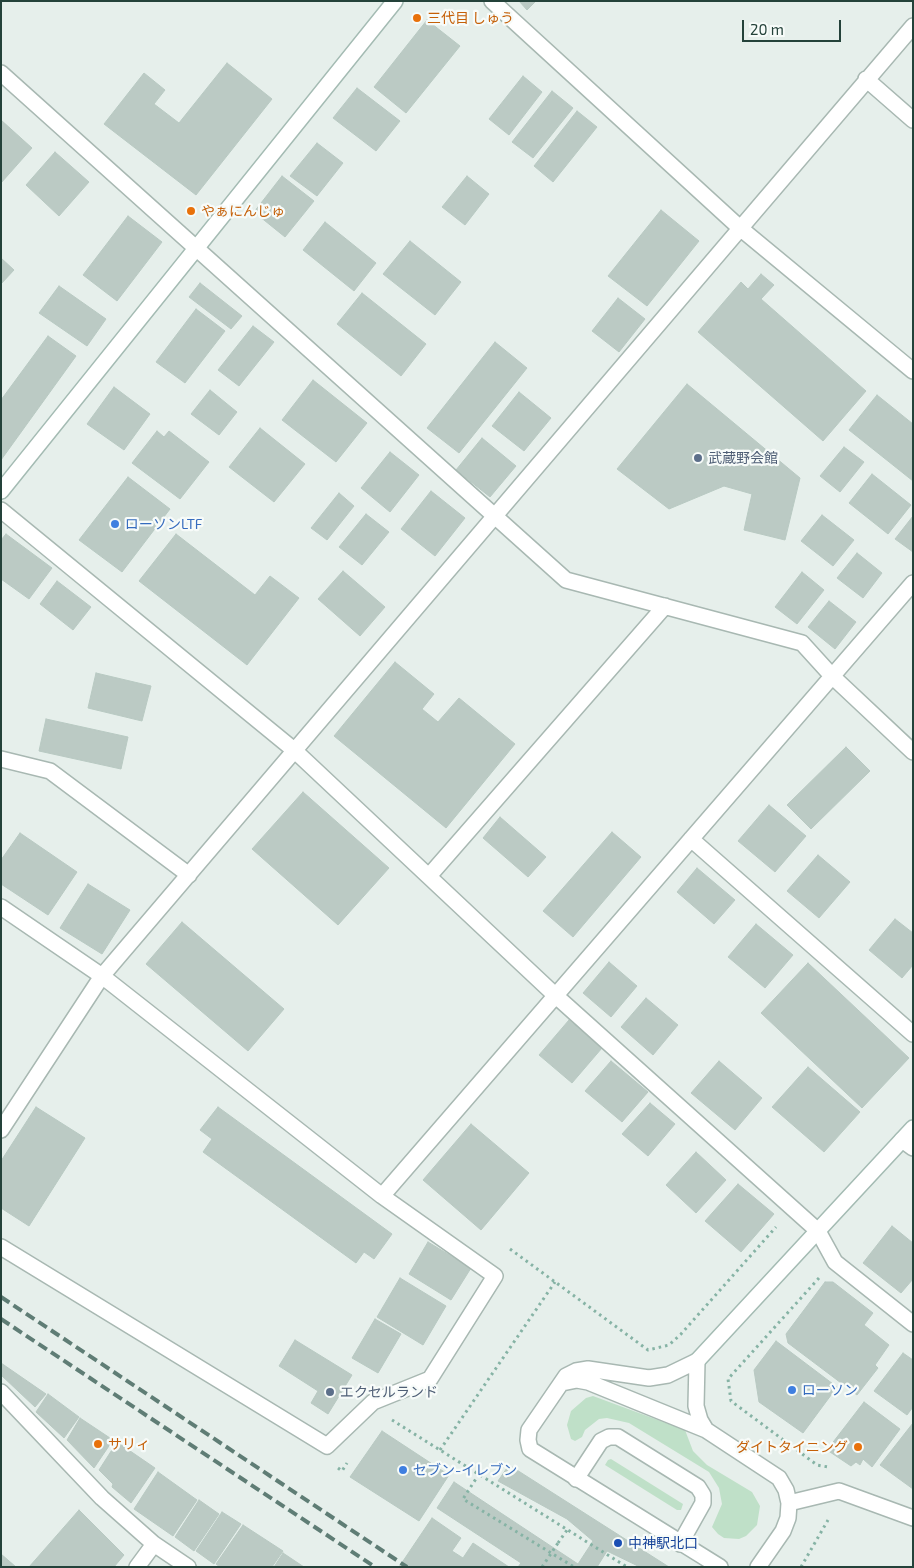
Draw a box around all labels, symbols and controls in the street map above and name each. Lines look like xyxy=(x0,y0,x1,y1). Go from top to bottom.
place label: 三代目 しゅう xyxy=(427,10,514,26)
scale bar xyxy=(744,10,843,42)
marker: 三代目 しゅう xyxy=(411,12,423,24)
text: 20 m xyxy=(750,20,784,38)
place label: やぁにんじゅ xyxy=(201,203,285,219)
marker: やぁにんじゅ xyxy=(185,205,197,217)
place label: 武蔵野会館 xyxy=(708,450,778,466)
marker: 武蔵野会館 xyxy=(692,452,704,464)
place label: ローソンLTF xyxy=(125,516,202,532)
marker: ローソンLTF xyxy=(109,518,121,530)
place label: ローソン xyxy=(802,1382,858,1398)
place label: エクセルランド xyxy=(340,1384,438,1400)
marker: ローソン xyxy=(786,1384,798,1396)
marker: エクセルランド xyxy=(324,1386,336,1398)
place label: サリィ xyxy=(108,1436,150,1452)
marker: サリィ xyxy=(92,1438,104,1450)
place label: ダイトタイニング xyxy=(736,1439,848,1455)
marker: ダイトタイニング xyxy=(852,1441,864,1453)
place label: セブン-イレブン xyxy=(413,1462,517,1478)
marker: セブン-イレブン xyxy=(397,1464,409,1476)
place label: 中神駅北口 xyxy=(628,1535,698,1551)
marker: 中神駅北口 xyxy=(612,1537,624,1549)

